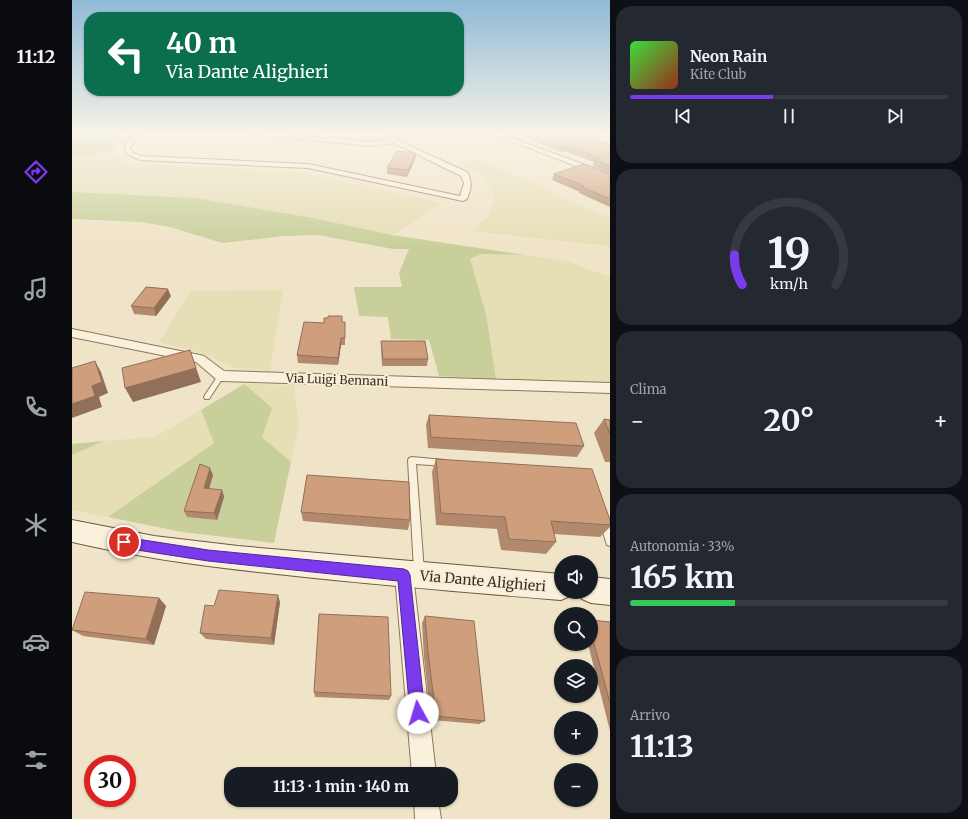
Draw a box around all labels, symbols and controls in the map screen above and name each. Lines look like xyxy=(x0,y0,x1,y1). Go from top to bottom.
text: 40 m xyxy=(166,25,237,61)
icon: left xyxy=(100,28,152,80)
text: 11:12 xyxy=(17,45,55,68)
text: Neon Rain xyxy=(690,47,767,66)
text: Via Dante Alighieri xyxy=(166,60,329,83)
text: Kite Club xyxy=(690,66,746,83)
icon: previous xyxy=(672,105,694,127)
icon: pause xyxy=(778,105,800,127)
icon: next xyxy=(884,105,906,127)
icon: directions xyxy=(22,158,50,186)
text: 19 xyxy=(768,227,810,279)
text: km/h xyxy=(770,274,808,292)
icon: music xyxy=(22,275,50,303)
street label: Via Luigi Bennani xyxy=(285,370,389,389)
text: Clima xyxy=(630,381,667,398)
icon: phone xyxy=(22,393,50,421)
text: 20° xyxy=(764,401,814,439)
text: − xyxy=(630,407,645,435)
text: + xyxy=(933,407,948,435)
icon: climate xyxy=(22,511,50,539)
pin xyxy=(107,525,141,559)
icon: arrive xyxy=(113,531,135,553)
text: Autonomia · 33% xyxy=(630,538,734,555)
map controls xyxy=(554,555,598,807)
button: sound xyxy=(554,555,598,599)
text: 165 km xyxy=(630,558,734,596)
street label: Via Dante Alighieri xyxy=(418,566,547,596)
button: search xyxy=(554,607,598,651)
icon: car xyxy=(22,628,50,656)
button: layers xyxy=(554,659,598,703)
position arrow xyxy=(397,692,439,734)
text: Arrivo xyxy=(630,707,670,724)
button: + xyxy=(554,711,598,755)
text: 11:13 xyxy=(630,727,694,765)
icon: filters xyxy=(22,746,50,774)
speed limit sign: 30 xyxy=(84,755,136,807)
button: − xyxy=(554,763,598,807)
text: 11:13 · 1 min · 140 m xyxy=(273,777,409,796)

